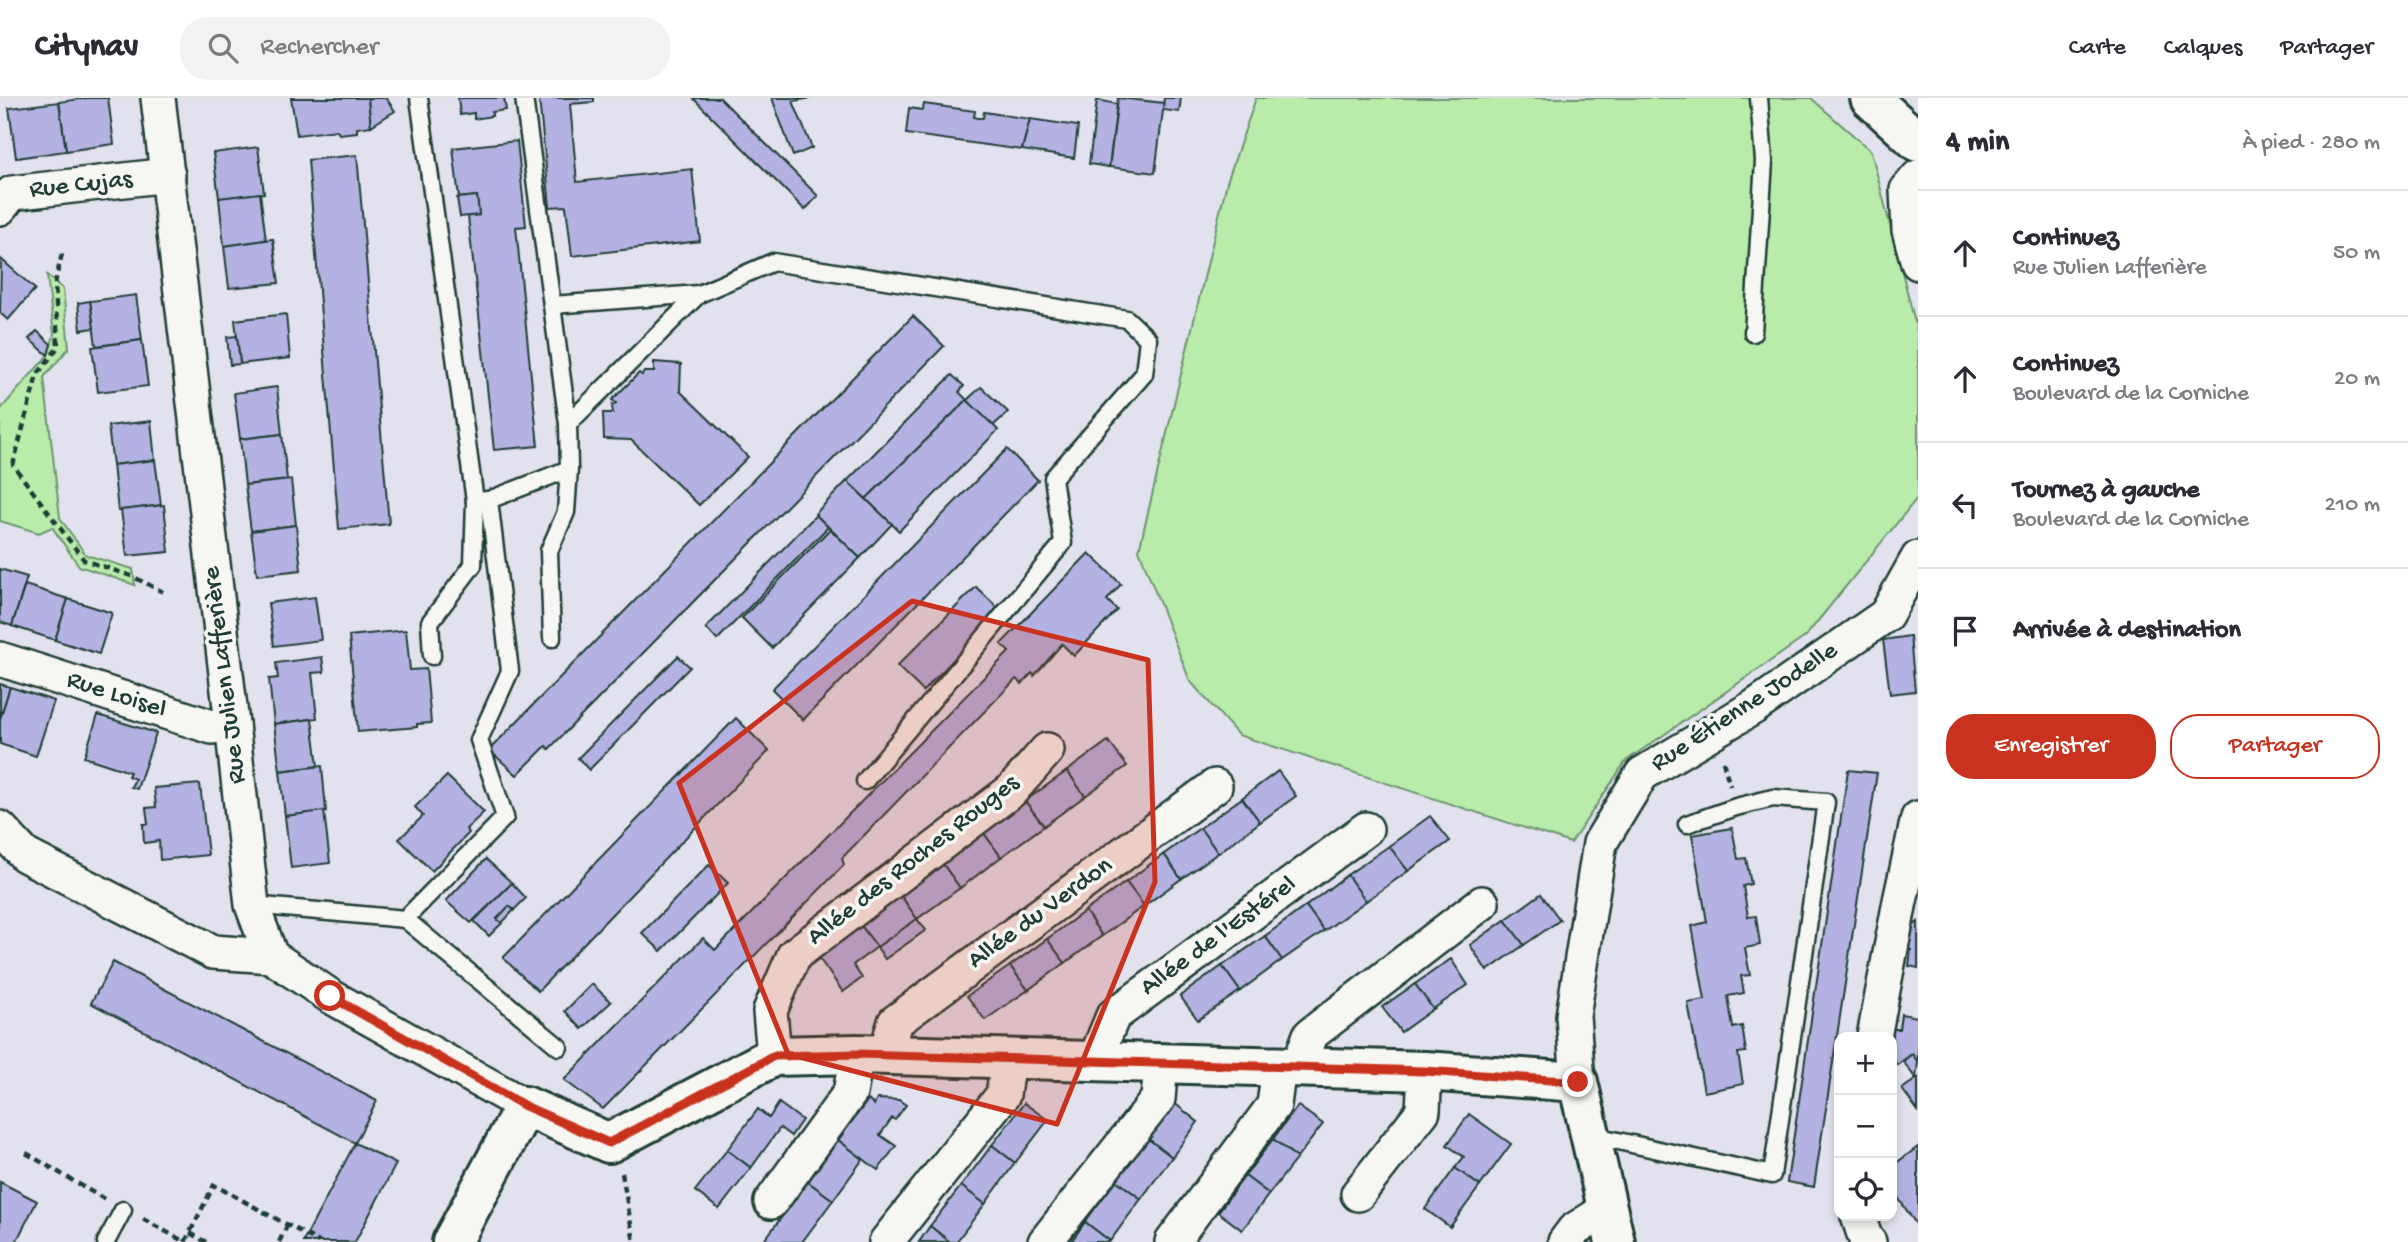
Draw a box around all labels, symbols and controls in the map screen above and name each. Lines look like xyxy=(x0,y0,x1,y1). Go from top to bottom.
search box xyxy=(180,17,670,80)
text: Citynav xyxy=(35,29,138,67)
icon: search xyxy=(204,29,242,67)
text: Rechercher xyxy=(260,33,378,64)
text: Carte xyxy=(2069,34,2126,63)
text: Calques xyxy=(2164,34,2242,63)
text: Partager xyxy=(2280,34,2373,63)
text: 4 min xyxy=(1946,126,2009,161)
text: À pied · 280 m xyxy=(2243,130,2380,157)
street label: Rue Cujas xyxy=(28,165,135,207)
text: Continuez xyxy=(2013,224,2119,255)
icon: ahead xyxy=(1946,234,1984,272)
text: 50 m xyxy=(2333,240,2380,267)
text: Rue Julien Lafferière xyxy=(2013,255,2207,282)
text: Continuez xyxy=(2013,350,2119,381)
icon: ahead xyxy=(1946,360,1984,398)
text: 20 m xyxy=(2334,366,2380,393)
text: Boulevard de la Corniche xyxy=(2013,381,2249,408)
text: Tournez à gauche xyxy=(2013,476,2200,507)
icon: left xyxy=(1946,486,1984,524)
text: 210 m xyxy=(2325,492,2380,519)
text: Boulevard de la Corniche xyxy=(2013,507,2249,534)
street label: Rue Julien Lafferière xyxy=(197,564,255,785)
icon: arrive xyxy=(1946,612,1984,650)
text: Arrivée à destination xyxy=(2013,616,2241,647)
street label: Rue Étienne Jodelle xyxy=(1646,636,1845,780)
street label: Rue Loisel xyxy=(62,665,170,727)
button: Enregistrer xyxy=(1946,714,2156,779)
button: Partager xyxy=(2170,714,2380,779)
street label: Allée des Roches Rouges xyxy=(802,768,1027,953)
street label: Allée du Verdon xyxy=(962,851,1120,977)
street label: Allée de l'Estérel xyxy=(1135,870,1303,1004)
route start xyxy=(314,980,345,1011)
map controls xyxy=(1834,1032,1897,1221)
button: + xyxy=(1834,1032,1897,1095)
route end xyxy=(1562,1066,1593,1097)
button: − xyxy=(1834,1095,1897,1158)
button: locate xyxy=(1834,1158,1897,1221)

